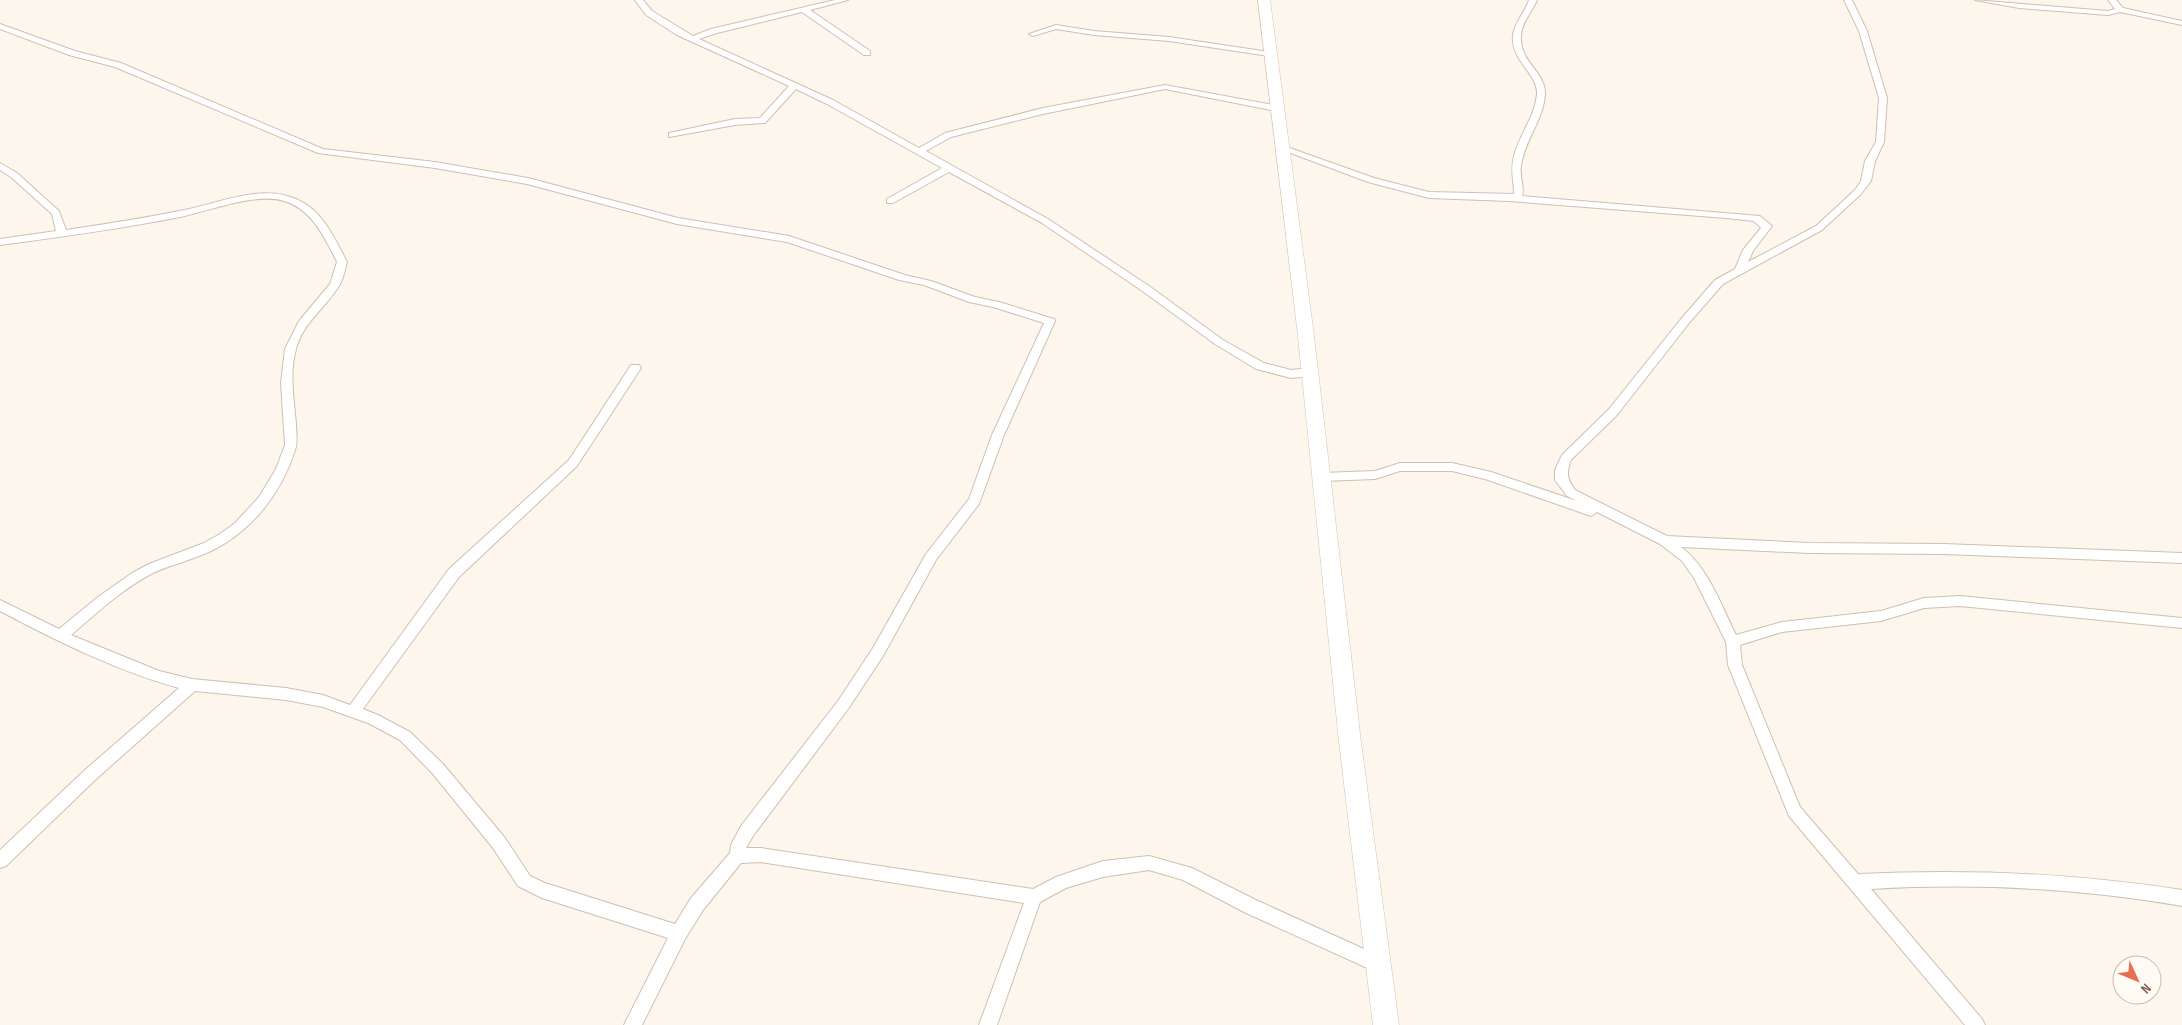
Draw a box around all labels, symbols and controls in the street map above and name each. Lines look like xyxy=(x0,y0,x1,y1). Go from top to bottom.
north arrow xyxy=(2112,955,2162,1005)
text: N xyxy=(2137,980,2155,997)

